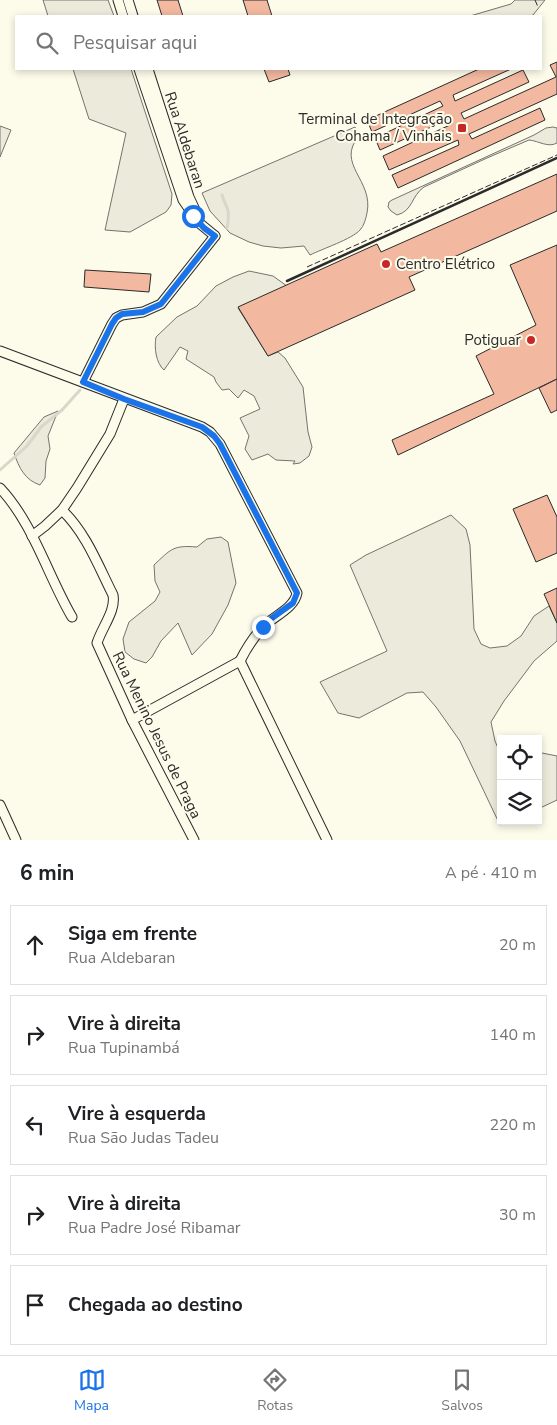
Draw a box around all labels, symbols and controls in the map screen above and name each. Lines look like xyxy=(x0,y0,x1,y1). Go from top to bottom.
search box xyxy=(15,15,542,70)
icon: search xyxy=(33,29,61,57)
text: Pesquisar aqui xyxy=(73,30,197,56)
street label: Rua Aldebaran xyxy=(160,89,210,191)
place label: Terminal de Integração Cohama / Vinhais xyxy=(298,109,452,146)
marker: Terminal de Integração Cohama / Vinhais xyxy=(456,122,468,134)
route start xyxy=(182,205,205,228)
place label: Centro Elétrico xyxy=(396,254,495,274)
marker: Centro Elétrico xyxy=(380,258,392,270)
place label: Potiguar xyxy=(464,330,522,350)
marker: Potiguar xyxy=(525,334,537,346)
route end xyxy=(252,616,275,639)
street label: Rua Menino Jesus de Praga xyxy=(108,648,206,822)
map controls xyxy=(497,735,542,825)
button: locate xyxy=(497,735,542,780)
button: layers xyxy=(497,780,542,825)
text: 6 min xyxy=(20,859,74,887)
text: A pé · 410 m xyxy=(445,862,537,884)
text: Siga em frente xyxy=(68,921,197,947)
icon: ahead xyxy=(21,931,49,959)
text: 20 m xyxy=(499,934,536,956)
text: Rua Aldebaran xyxy=(68,947,175,969)
text: Vire à direita xyxy=(68,1011,181,1037)
icon: right xyxy=(21,1021,49,1049)
text: 140 m xyxy=(489,1024,536,1046)
text: Rua Tupinambá xyxy=(68,1037,180,1059)
text: Vire à esquerda xyxy=(68,1101,206,1127)
icon: left xyxy=(21,1111,49,1139)
text: 220 m xyxy=(489,1114,536,1136)
text: Rua São Judas Tadeu xyxy=(68,1127,219,1149)
text: Vire à direita xyxy=(68,1191,181,1217)
icon: right xyxy=(21,1201,49,1229)
text: 30 m xyxy=(499,1204,536,1226)
text: Rua Padre José Ribamar xyxy=(68,1217,241,1239)
icon: arrive xyxy=(21,1291,49,1319)
text: Chegada ao destino xyxy=(68,1292,243,1318)
tab: Mapa xyxy=(74,1366,109,1415)
tab: Rotas xyxy=(257,1366,293,1415)
tab: Salvos xyxy=(441,1366,483,1415)

